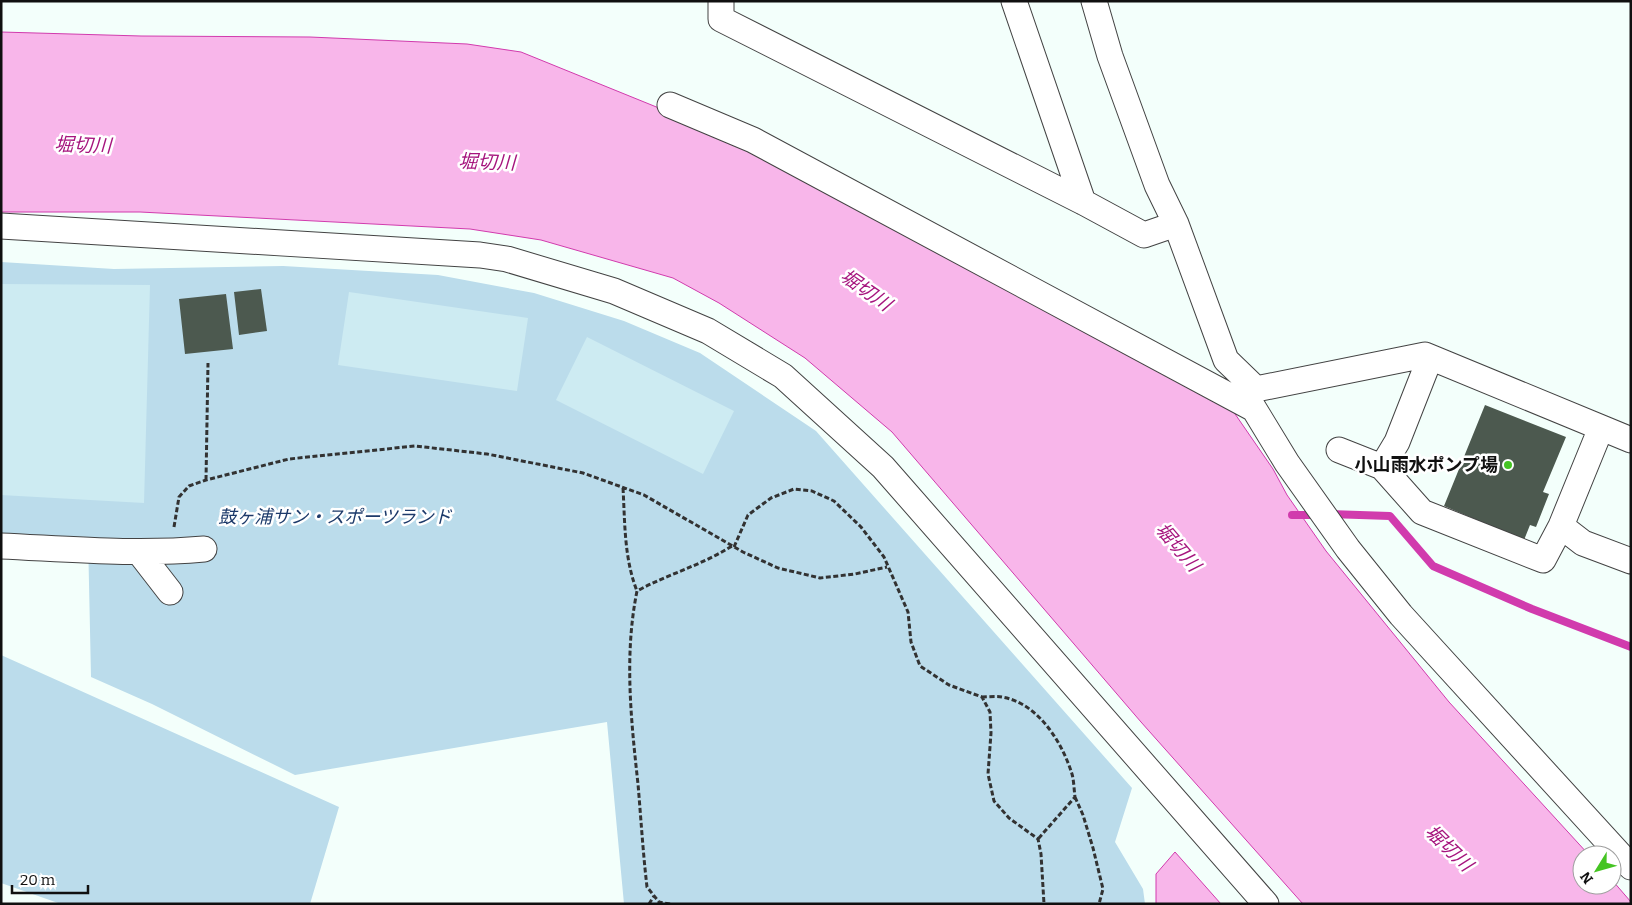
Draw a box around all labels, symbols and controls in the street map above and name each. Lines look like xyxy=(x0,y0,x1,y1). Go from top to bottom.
water label: 堀切川 xyxy=(54,133,114,158)
water label: 堀切川 xyxy=(458,150,518,175)
water label: 堀切川 xyxy=(836,264,898,317)
place label: 小山雨水ポンプ場 xyxy=(1355,454,1498,476)
marker: 小山雨水ポンプ場 xyxy=(1502,459,1514,471)
park label: 鼓ヶ浦サン・スポーツランド xyxy=(218,506,453,528)
water label: 堀切川 xyxy=(1151,518,1207,578)
water label: 堀切川 xyxy=(1421,820,1479,877)
north arrow xyxy=(1572,845,1622,895)
scale bar xyxy=(12,862,89,894)
text: N xyxy=(1577,868,1597,887)
text: 20 m xyxy=(20,871,56,889)

